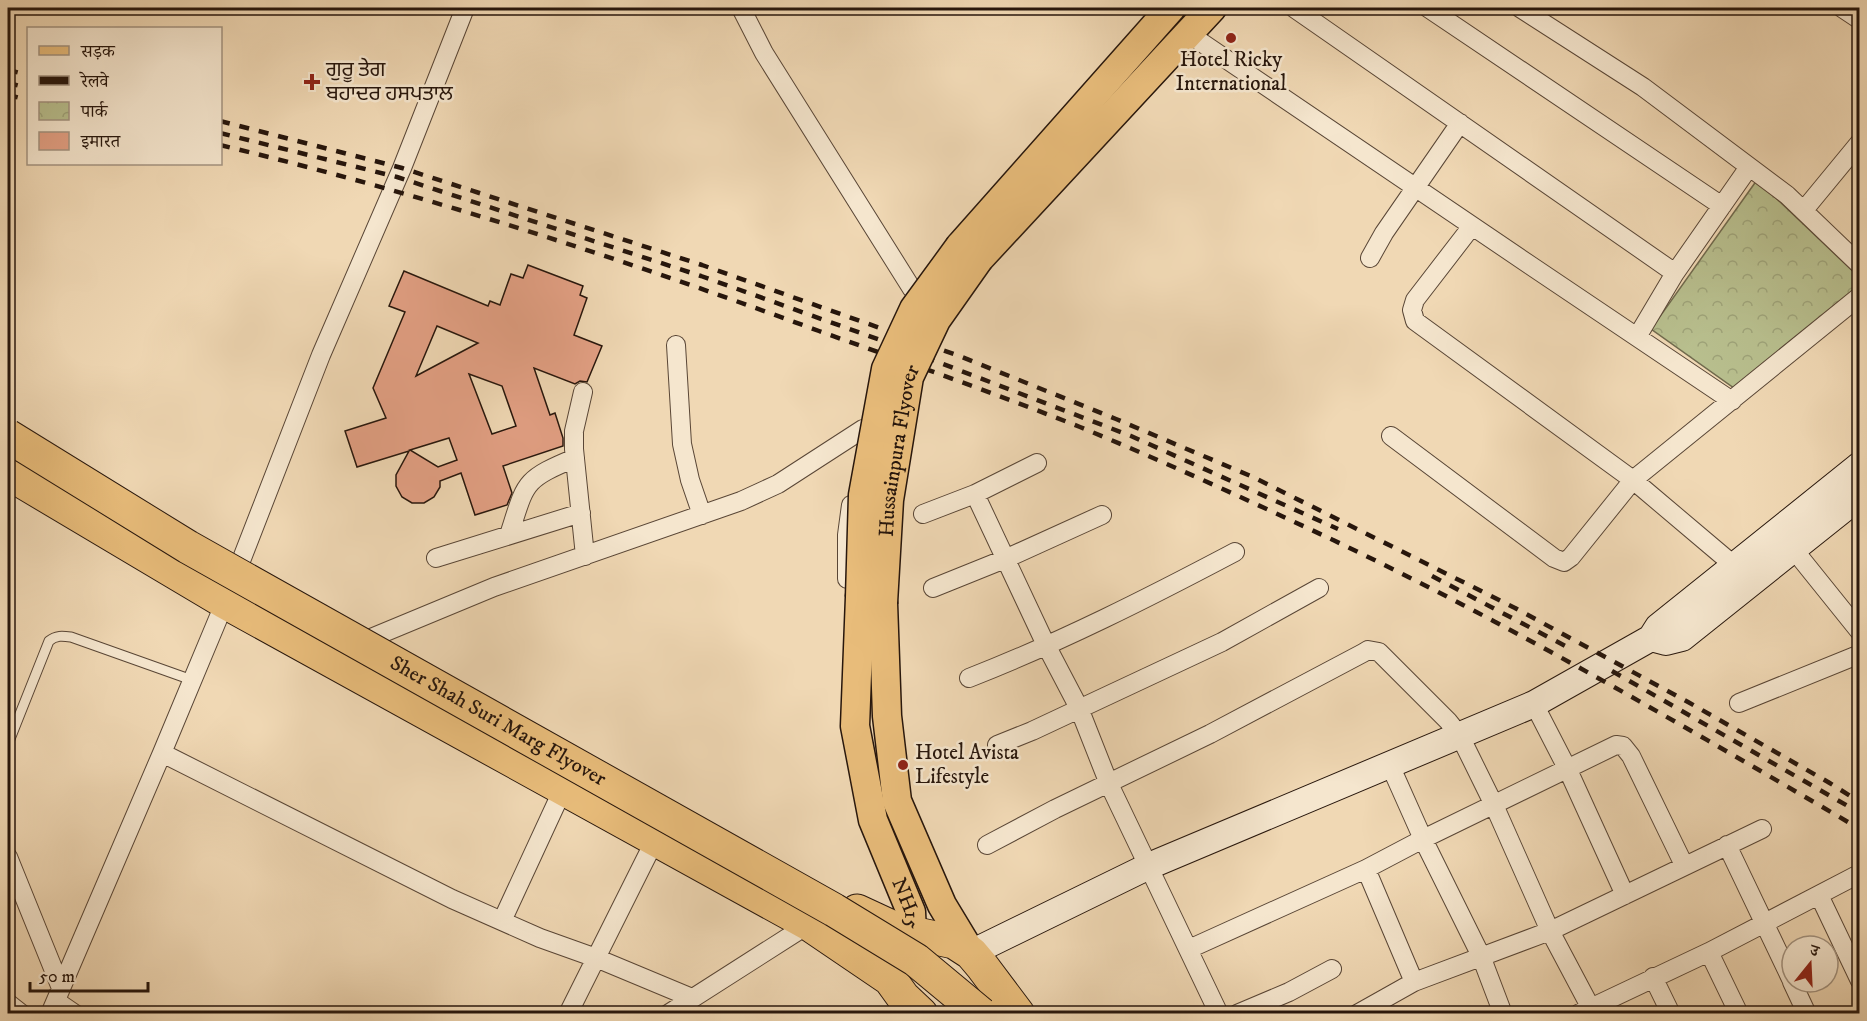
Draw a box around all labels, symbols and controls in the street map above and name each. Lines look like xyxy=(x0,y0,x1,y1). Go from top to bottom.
legend xyxy=(27,27,222,165)
marker: Hotel Ricky International xyxy=(1224,31,1238,45)
text: सड़क xyxy=(80,41,116,63)
place label: Hotel Ricky International xyxy=(1175,47,1287,97)
place label: ਗੁਰੂ ਤੇਗ ਬਹਾਦਰ ਹਸਪਤਾਲ xyxy=(325,57,454,107)
text: रेलवे xyxy=(79,71,110,93)
marker: ਗੁਰੂ ਤੇਗ ਬਹਾਦਰ ਹਸਪਤਾਲ xyxy=(303,73,321,91)
text: पार्क xyxy=(80,101,109,123)
text: इमारत xyxy=(80,131,121,153)
street label: Hussainpura Flyover xyxy=(874,360,926,538)
street label: Sher Shah Suri Marg Flyover xyxy=(385,650,611,792)
place label: Hotel Avista Lifestyle xyxy=(915,740,1019,790)
marker: Hotel Avista Lifestyle xyxy=(896,758,910,772)
street label: NH15 xyxy=(885,874,925,930)
north arrow xyxy=(1780,934,1840,994)
text: उ xyxy=(1806,940,1823,962)
scale bar xyxy=(30,955,148,993)
text: 50 m xyxy=(39,966,75,988)

